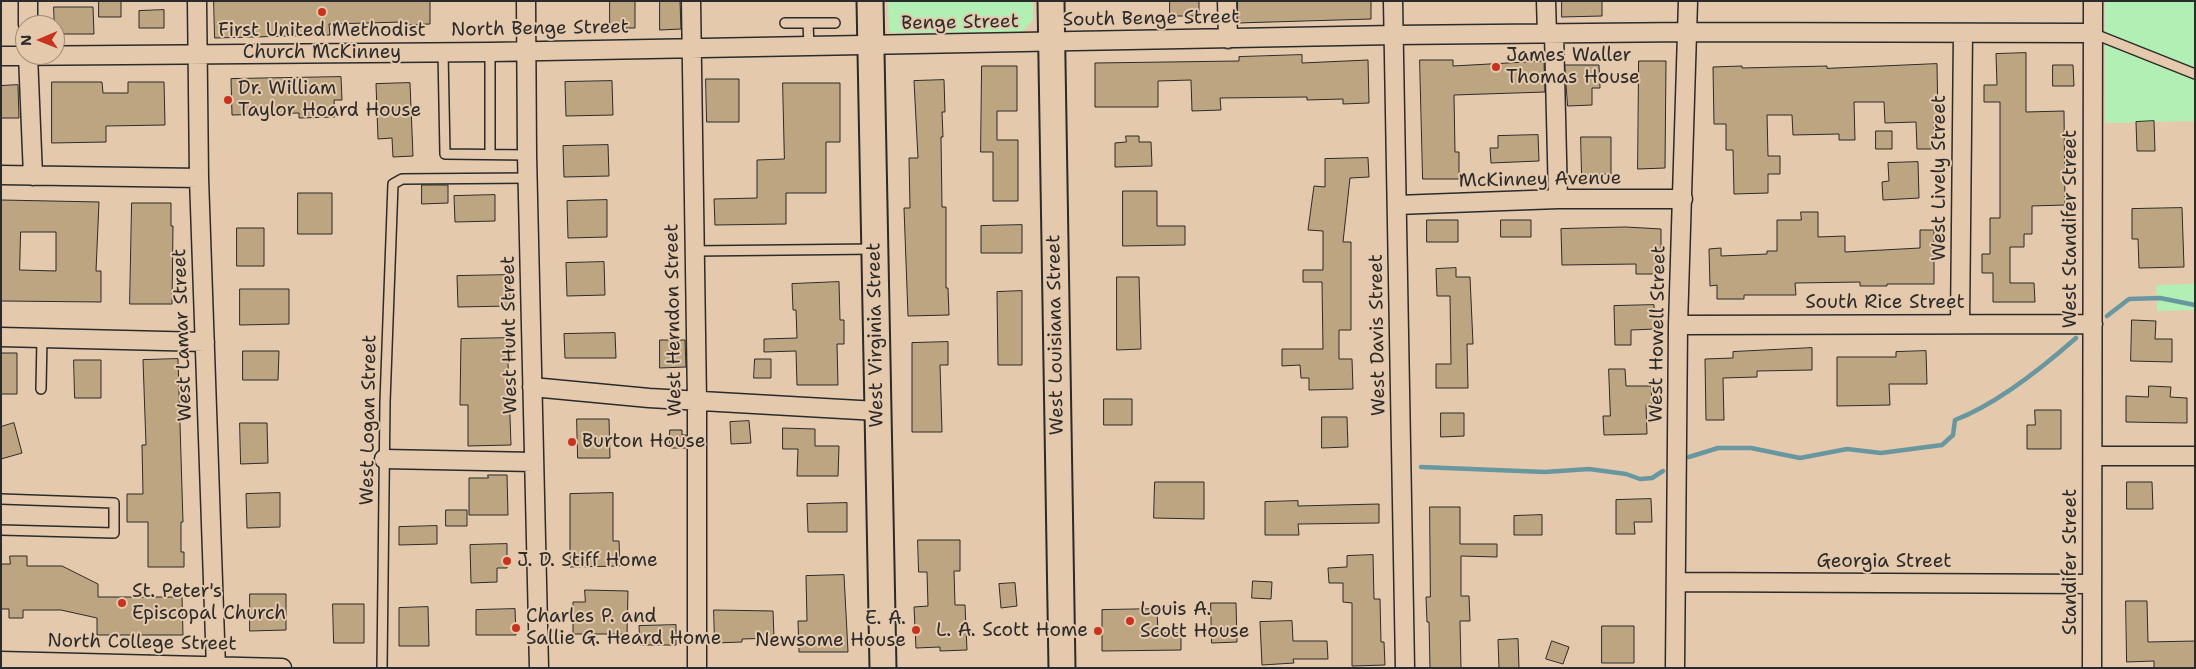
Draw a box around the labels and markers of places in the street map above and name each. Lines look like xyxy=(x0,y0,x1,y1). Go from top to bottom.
marker: First United Methodist Church McKinney xyxy=(316,6,328,18)
place label: First United Methodist Church McKinney xyxy=(218,20,426,64)
place label: James Waller Thomas House xyxy=(1506,45,1640,89)
marker: James Waller Thomas House xyxy=(1490,61,1502,73)
place label: Dr. William Taylor Hoard House xyxy=(238,78,421,122)
marker: Dr. William Taylor Hoard House xyxy=(222,94,234,106)
place label: Burton House xyxy=(582,431,705,453)
marker: Burton House xyxy=(566,436,578,448)
place label: J. D. Stiff Home xyxy=(517,550,658,572)
marker: J. D. Stiff Home xyxy=(501,555,513,567)
place label: St. Peter's Episcopal Church xyxy=(132,581,286,625)
marker: St. Peter's Episcopal Church xyxy=(116,597,128,609)
place label: Louis A. Scott House xyxy=(1140,599,1249,643)
place label: Charles P. and Sallie G. Heard Home xyxy=(526,606,721,650)
place label: E. A. Newsome House xyxy=(755,608,906,652)
marker: Louis A. Scott House xyxy=(1124,615,1136,627)
place label: L. A. Scott Home xyxy=(936,620,1088,642)
marker: Charles P. and Sallie G. Heard Home xyxy=(510,622,522,634)
marker: E. A. Newsome House xyxy=(910,624,922,636)
marker: L. A. Scott Home xyxy=(1092,625,1104,637)

